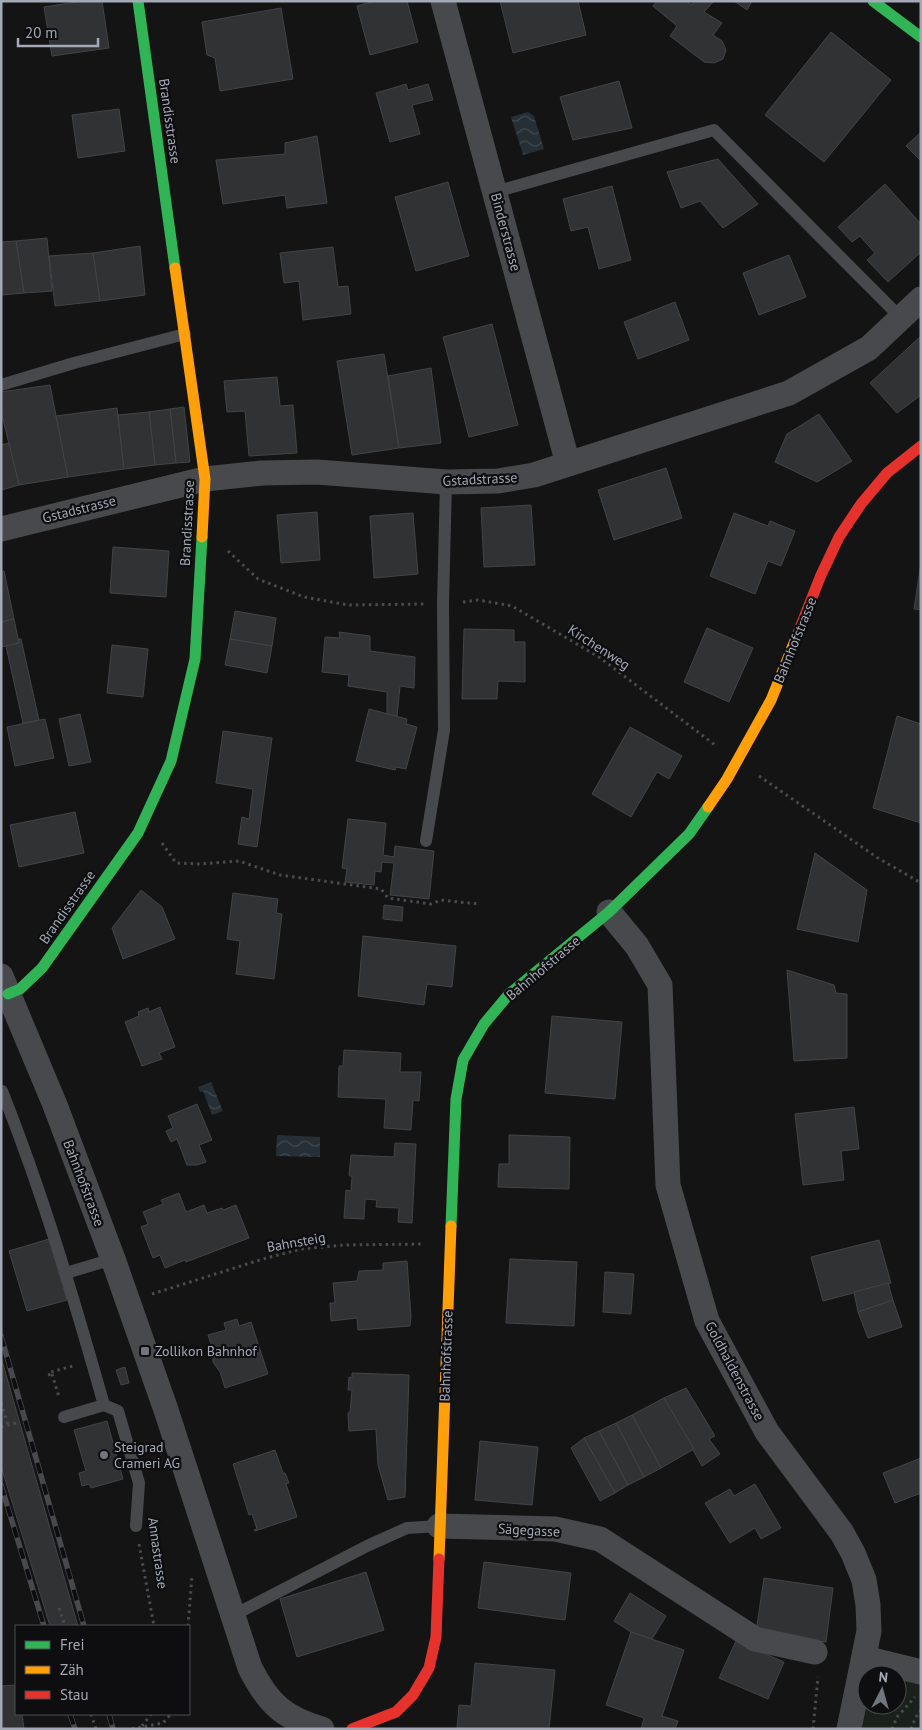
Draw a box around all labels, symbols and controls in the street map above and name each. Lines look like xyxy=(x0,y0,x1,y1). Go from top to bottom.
scale bar xyxy=(18,15,98,47)
text: 20 m xyxy=(25,23,58,42)
street label: Brandisstrasse xyxy=(155,77,185,165)
street label: Binderstrasse xyxy=(487,191,525,273)
street label: Gstadstrasse xyxy=(442,468,518,490)
street label: Brandisstrasse xyxy=(176,480,198,566)
street label: Gstadstrasse xyxy=(40,491,118,527)
street label: Bahnhofstrasse xyxy=(770,594,820,686)
street label: Kirchenweg xyxy=(565,620,633,674)
street label: Brandisstrasse xyxy=(35,867,99,947)
street label: Bahnhofstrasse xyxy=(502,932,584,1004)
street label: Bahnhofstrasse xyxy=(59,1137,109,1229)
street label: Bahnsteig xyxy=(265,1228,327,1256)
street label: Bahnhofstrasse xyxy=(435,1310,457,1402)
street label: Goldhaldenstrasse xyxy=(701,1318,769,1424)
place label: Zollikon Bahnhof xyxy=(155,1342,257,1360)
marker: Zollikon Bahnhof xyxy=(139,1345,151,1357)
place label: Steigrad Crameri AG xyxy=(114,1438,180,1472)
marker: Steigrad Crameri AG xyxy=(98,1449,110,1461)
street label: Annastrasse xyxy=(144,1516,172,1590)
street label: Sägegasse xyxy=(497,1519,561,1541)
legend xyxy=(15,1625,190,1715)
text: Frei xyxy=(60,1635,85,1654)
text: Zäh xyxy=(60,1660,84,1679)
north arrow xyxy=(857,1665,907,1715)
text: N xyxy=(878,1668,889,1687)
text: Stau xyxy=(60,1685,89,1704)

